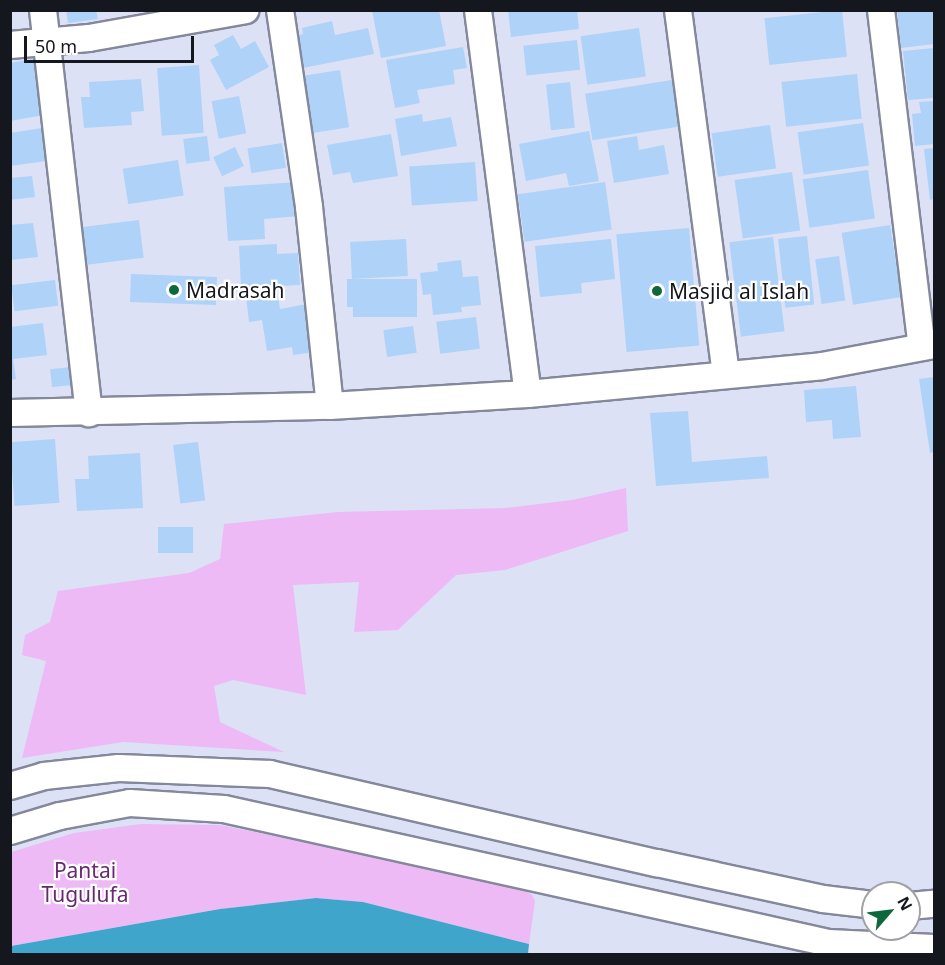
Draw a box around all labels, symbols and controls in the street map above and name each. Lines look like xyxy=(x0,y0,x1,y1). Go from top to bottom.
scale bar xyxy=(27,24,196,62)
text: 50 m xyxy=(35,34,77,58)
place label: Madrasah xyxy=(186,277,285,303)
place label: Masjid al Islah xyxy=(669,278,809,304)
marker: Madrasah xyxy=(167,283,181,297)
marker: Masjid al Islah xyxy=(650,284,664,298)
park label: Pantai Tugulufa xyxy=(42,857,128,907)
north arrow xyxy=(861,881,921,941)
text: N xyxy=(892,893,918,914)

